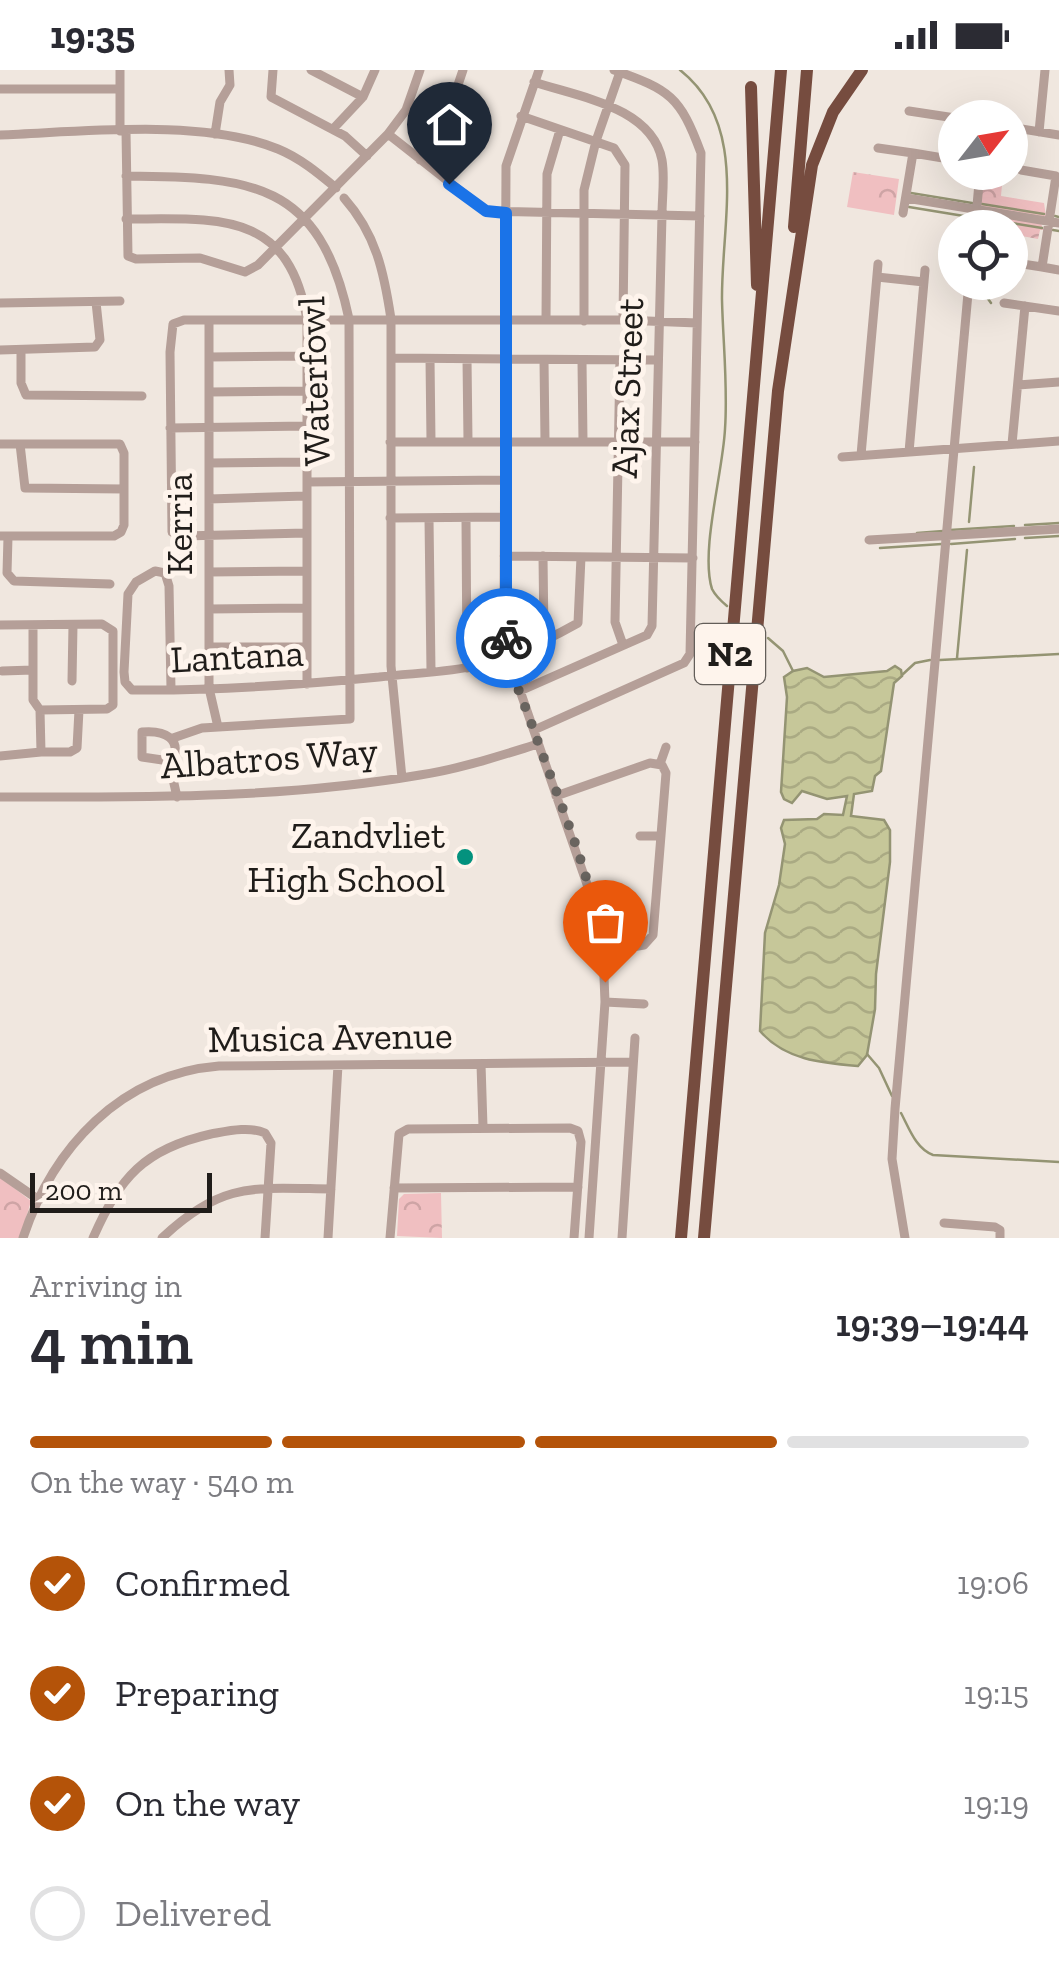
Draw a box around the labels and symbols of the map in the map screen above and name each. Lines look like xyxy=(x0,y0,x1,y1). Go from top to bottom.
pin xyxy=(407,82,492,185)
north arrow xyxy=(938,100,1028,190)
street label: Waterfowl xyxy=(288,295,340,467)
street label: Ajax Street xyxy=(601,297,653,479)
street label: Kerria xyxy=(156,473,202,575)
courier xyxy=(456,588,556,688)
road number: N2 xyxy=(695,624,765,684)
street label: Lantana xyxy=(169,630,305,682)
street label: Albatros Way xyxy=(159,727,380,789)
place label: Zandvliet High School xyxy=(247,812,445,902)
marker: Zandvliet High School xyxy=(454,846,476,868)
pin xyxy=(563,880,648,983)
street label: Musica Avenue xyxy=(207,1012,453,1062)
scale bar xyxy=(30,1168,212,1212)

